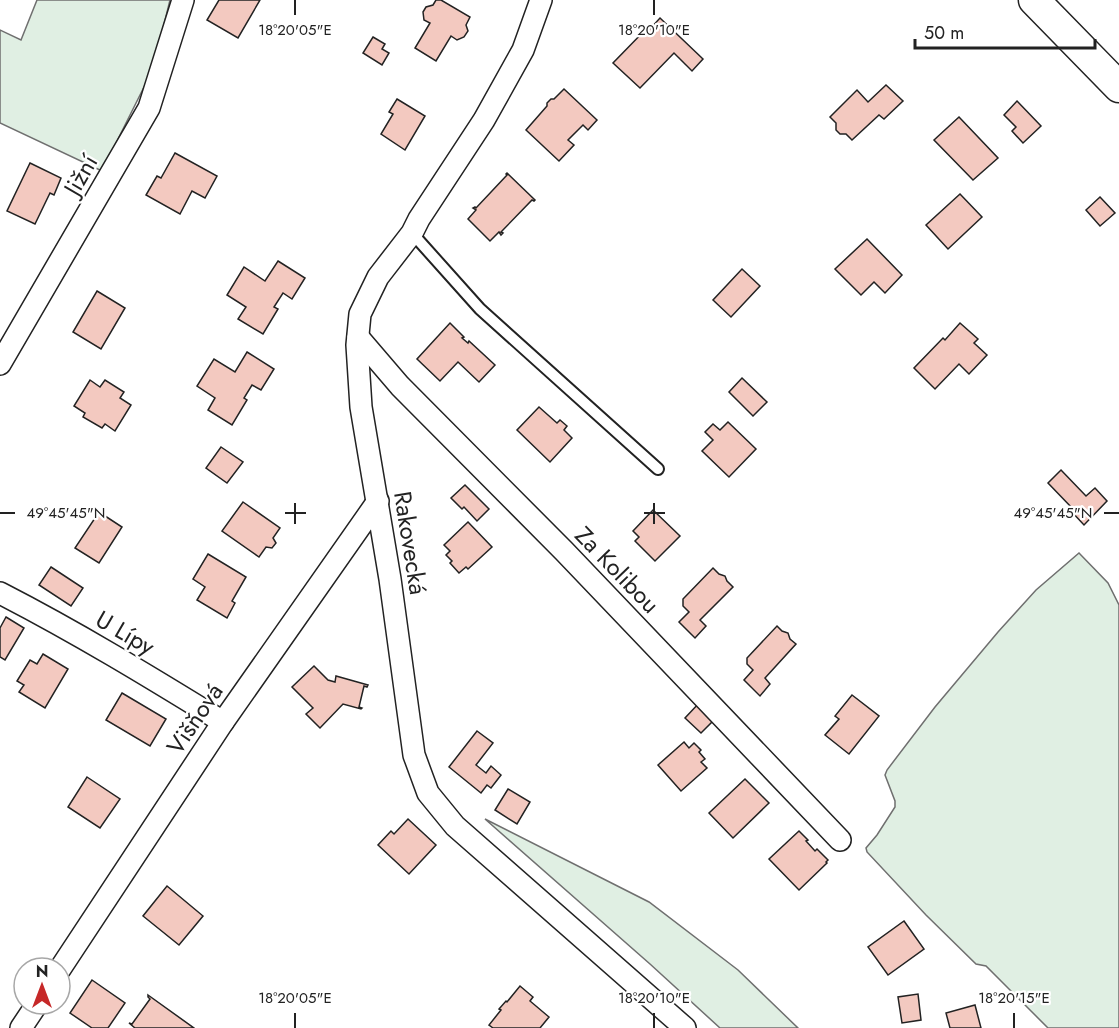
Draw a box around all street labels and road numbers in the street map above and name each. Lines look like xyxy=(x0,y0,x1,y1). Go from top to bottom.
street label: Jižní xyxy=(53,147,107,204)
street label: Rakovecká xyxy=(385,489,436,597)
street label: Za Kolibou xyxy=(567,518,668,621)
street label: U Lípy xyxy=(89,602,162,664)
street label: Višňová xyxy=(158,676,231,761)

